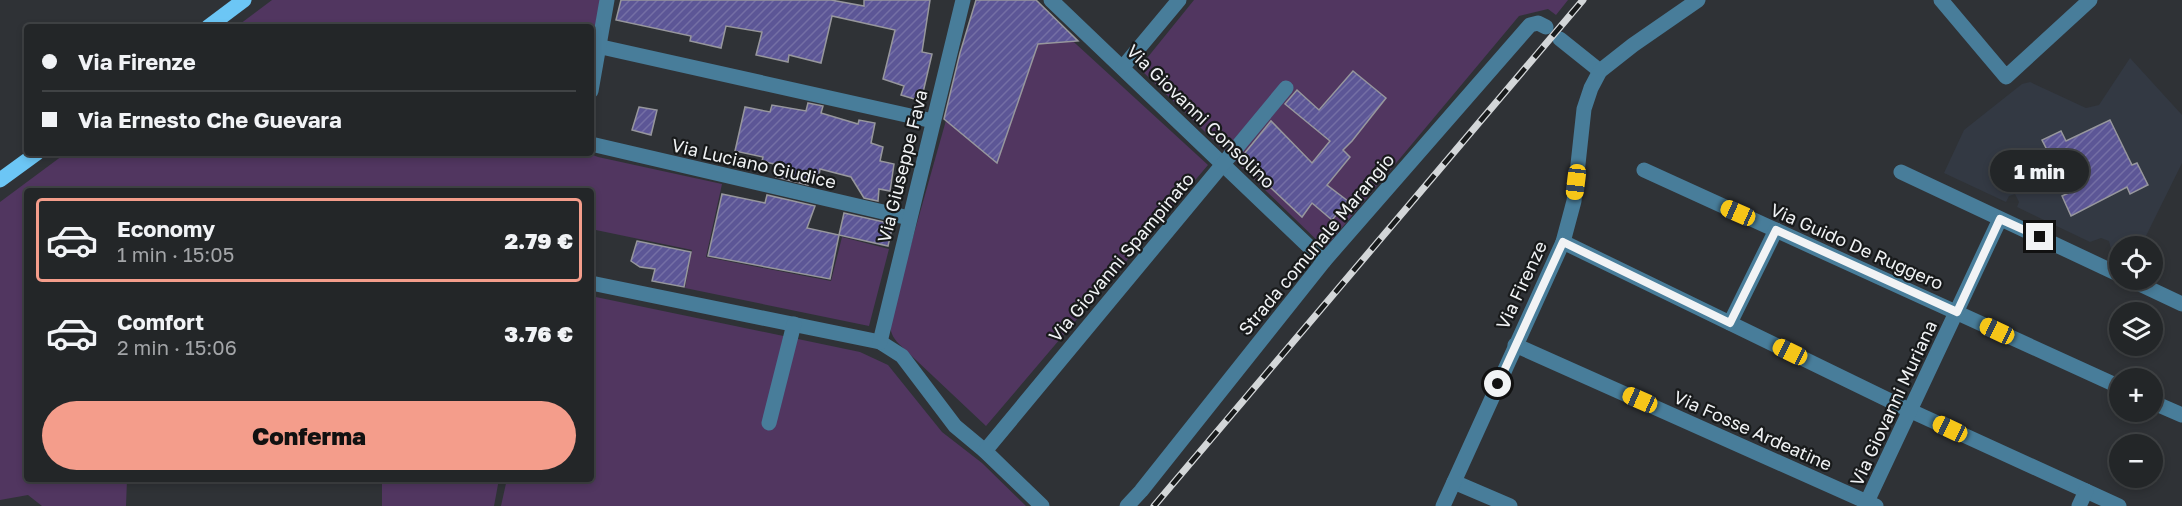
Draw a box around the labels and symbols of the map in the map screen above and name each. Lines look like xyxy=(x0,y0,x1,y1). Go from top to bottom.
street label: Via Giovanni Consolino xyxy=(1122,39,1280,193)
street label: Via Giuseppe Fava xyxy=(872,87,932,245)
street label: Via Luciano Giudice xyxy=(670,133,838,193)
street label: Strada comunale Marangio xyxy=(1233,149,1399,339)
callout: 1 min xyxy=(1990,150,2090,192)
car xyxy=(1565,163,1587,201)
street label: Via Giovanni Spampinato xyxy=(1044,168,1198,346)
car xyxy=(1718,197,1758,229)
street label: Via Guido De Ruggero xyxy=(1767,198,1947,294)
route end xyxy=(2026,223,2053,250)
street label: Via Firenze xyxy=(1491,237,1551,333)
car xyxy=(1977,315,2017,347)
street label: Via Giovanni Muriana xyxy=(1845,317,1941,489)
car xyxy=(1770,336,1810,368)
route start xyxy=(1484,370,1511,397)
car xyxy=(1620,384,1660,416)
street label: Via Fosse Ardeatine xyxy=(1670,385,1836,475)
car xyxy=(1930,413,1970,445)

